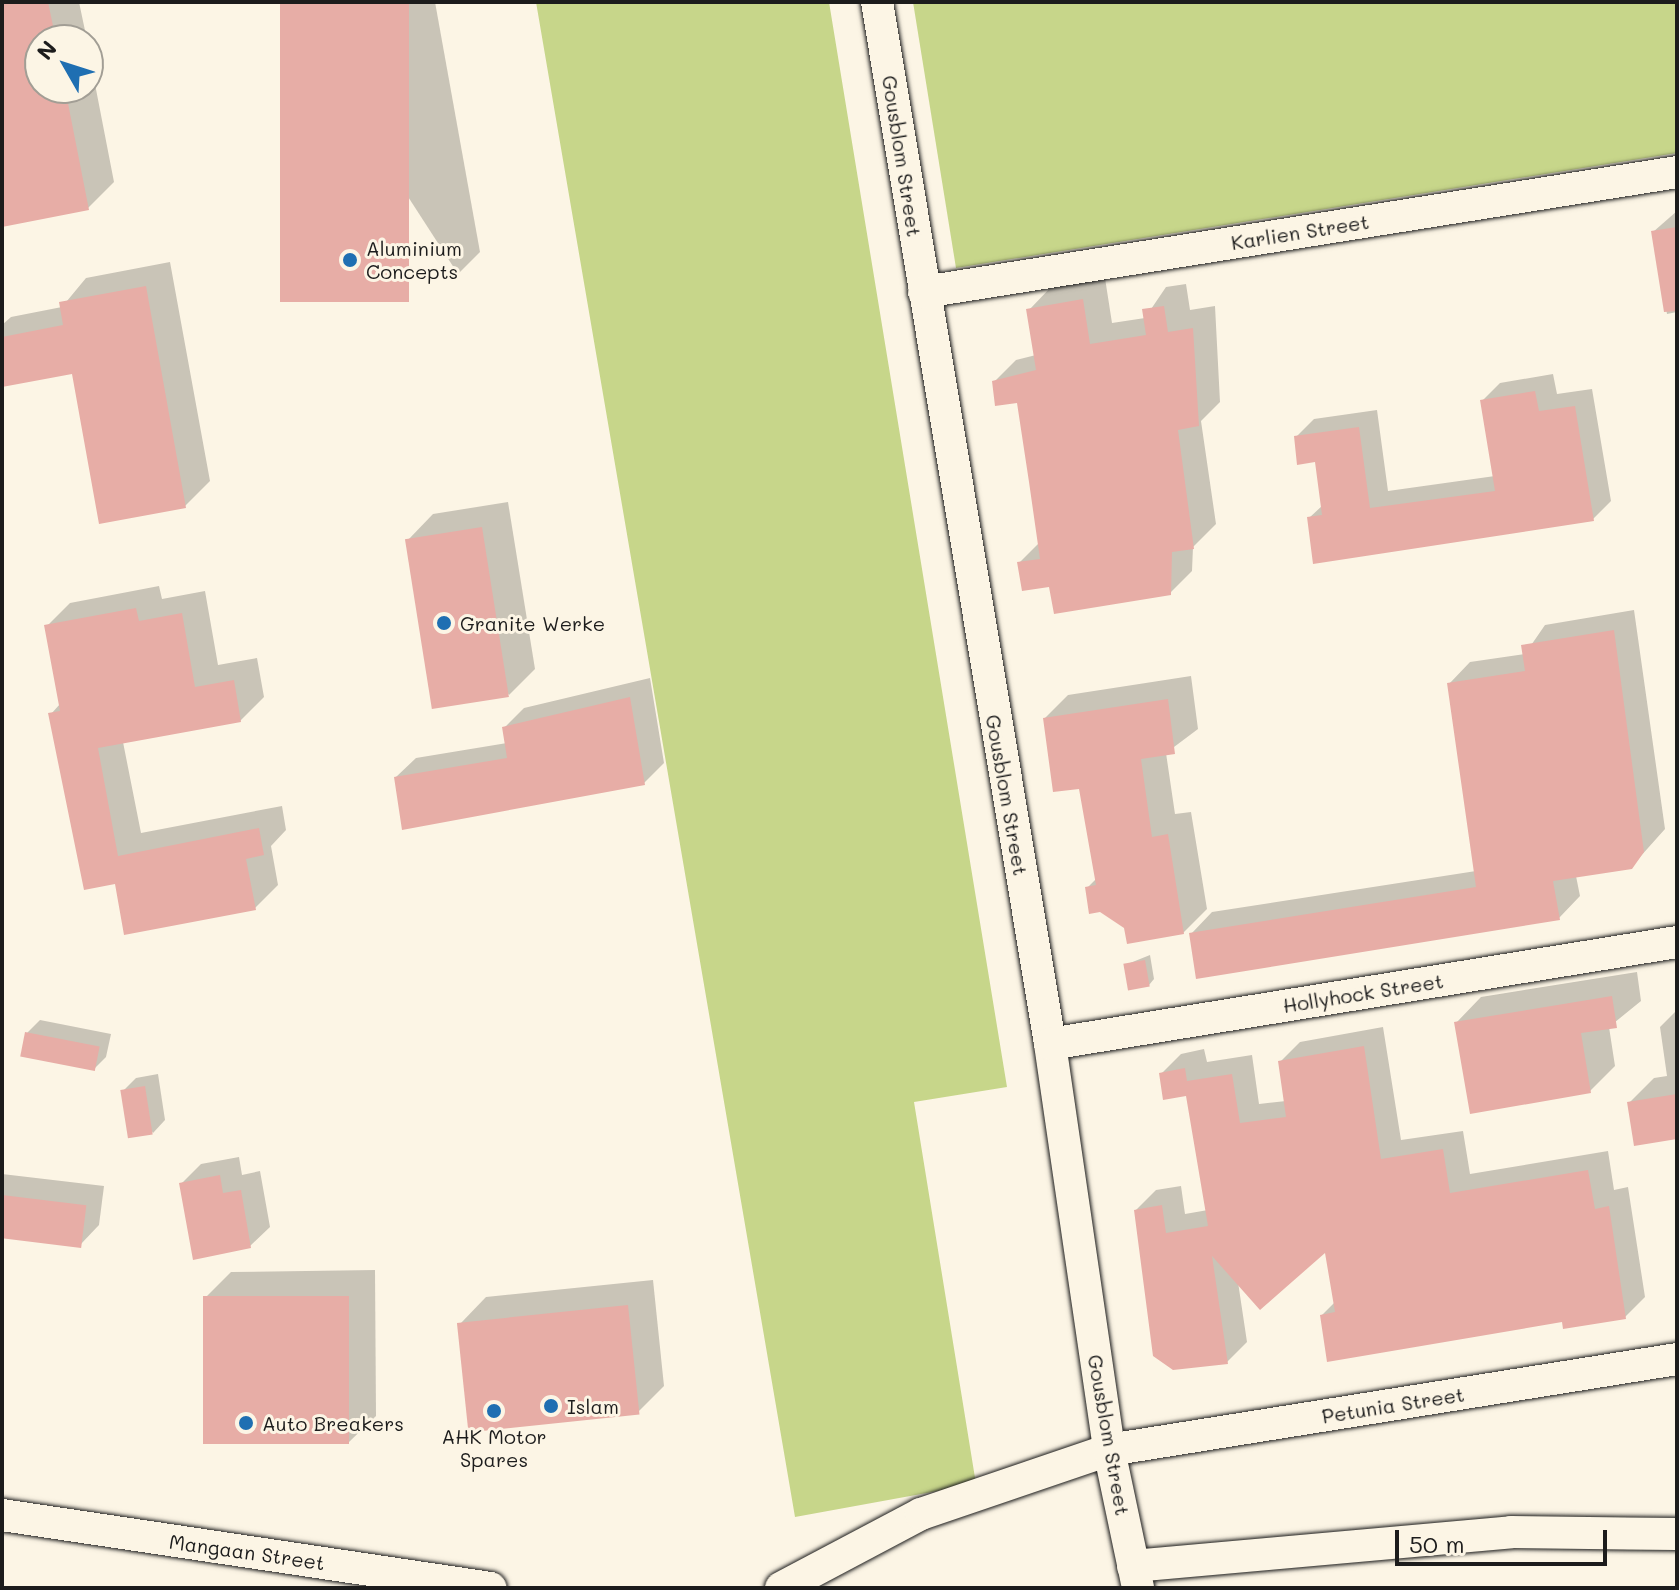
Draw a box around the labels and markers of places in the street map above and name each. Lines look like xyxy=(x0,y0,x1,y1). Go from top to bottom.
place label: Aluminium Concepts xyxy=(366,236,462,283)
marker: Aluminium Concepts xyxy=(341,251,359,269)
place label: Granite Werke xyxy=(460,611,605,635)
marker: Granite Werke xyxy=(435,614,453,632)
place label: Islam xyxy=(567,1394,619,1418)
marker: Islam xyxy=(542,1397,560,1415)
marker: AHK Motor Spares xyxy=(485,1402,503,1420)
place label: Auto Breakers xyxy=(262,1411,404,1435)
marker: Auto Breakers xyxy=(237,1414,255,1432)
place label: AHK Motor Spares xyxy=(441,1424,547,1471)

